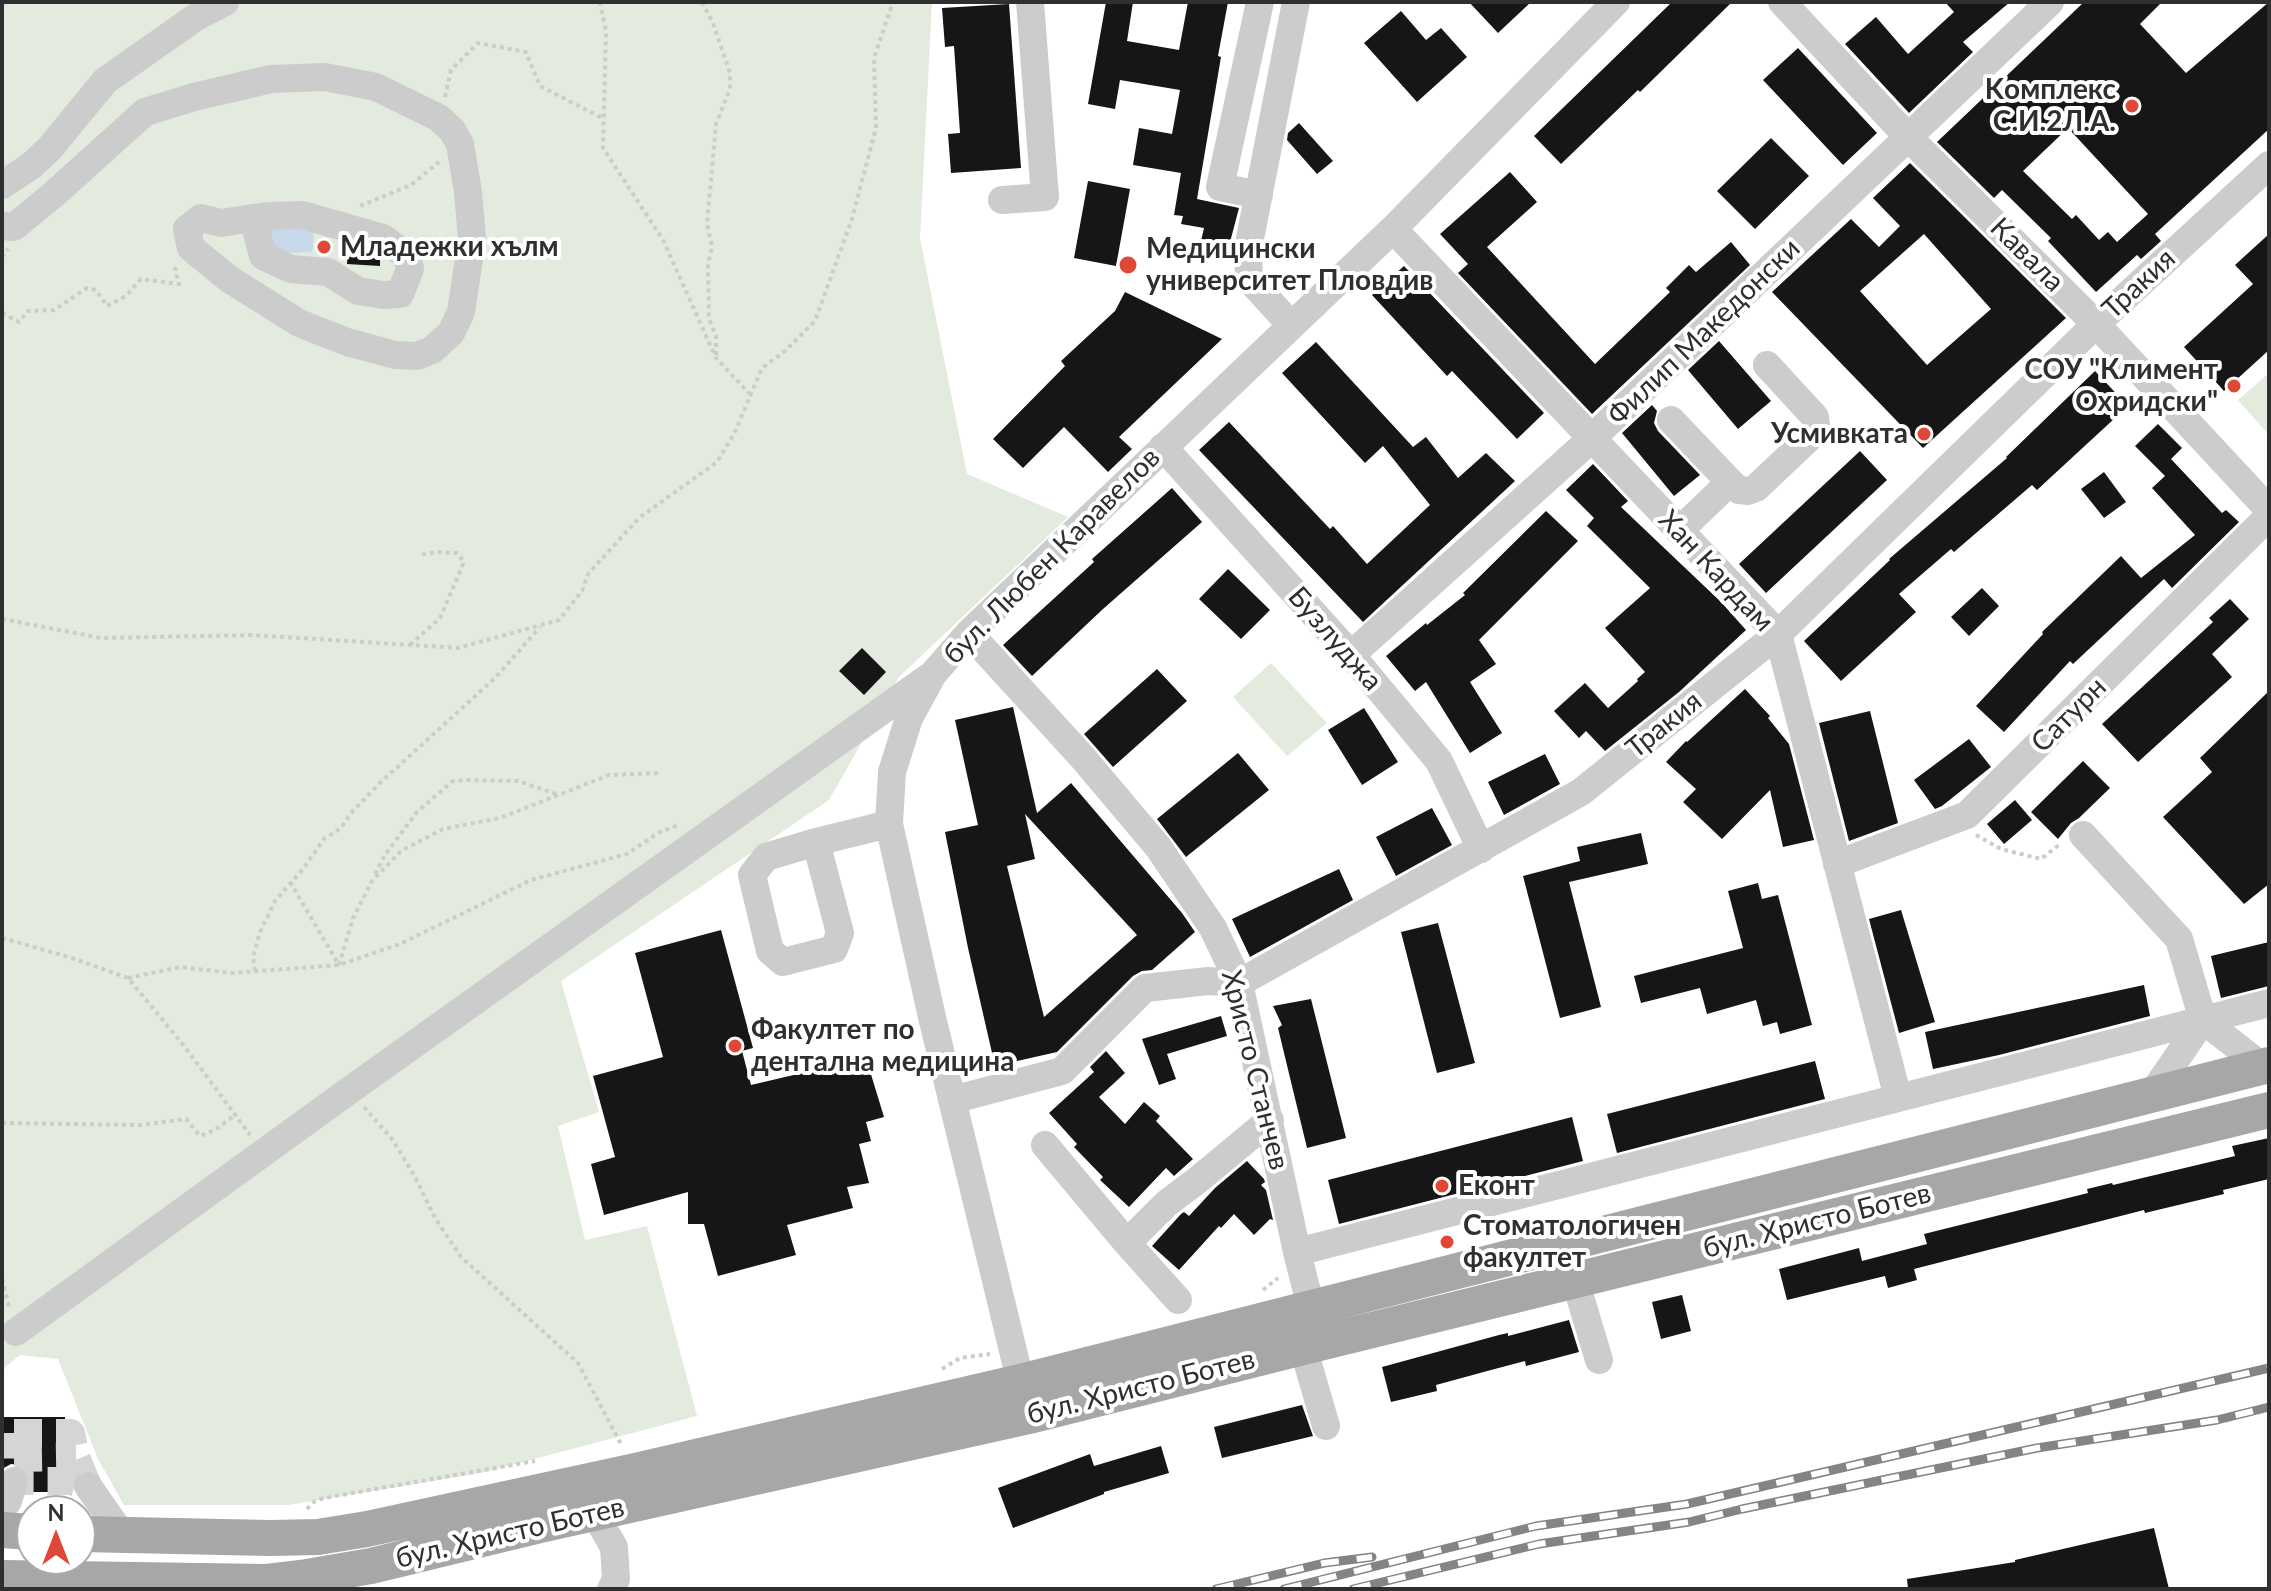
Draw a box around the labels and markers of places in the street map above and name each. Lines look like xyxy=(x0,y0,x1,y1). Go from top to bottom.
place label: Kомплекс С.И.2Л.А. xyxy=(1985,73,2116,139)
marker: Kомплекс С.И.2Л.А. xyxy=(2123,97,2141,115)
place label: Младежки хълм xyxy=(340,230,559,264)
place label: Медицински университет Пловдив xyxy=(1146,232,1433,298)
marker: Младежки хълм xyxy=(315,238,333,256)
marker: Медицински университет Пловдив xyxy=(1117,254,1139,276)
place label: СОУ "Климент Охридски" xyxy=(2024,353,2218,419)
marker: СОУ "Климент Охридски" xyxy=(2225,377,2243,395)
place label: Усмивката xyxy=(1771,417,1908,451)
marker: Усмивката xyxy=(1915,425,1933,443)
place label: Факултет по дентална медицина xyxy=(751,1013,1014,1079)
marker: Факултет по дентална медицина xyxy=(726,1037,744,1055)
place label: Еконт xyxy=(1458,1169,1535,1203)
marker: Еконт xyxy=(1433,1177,1451,1195)
place label: Стоматологичен факултет xyxy=(1463,1209,1681,1275)
marker: Стоматологичен факултет xyxy=(1438,1233,1456,1251)

